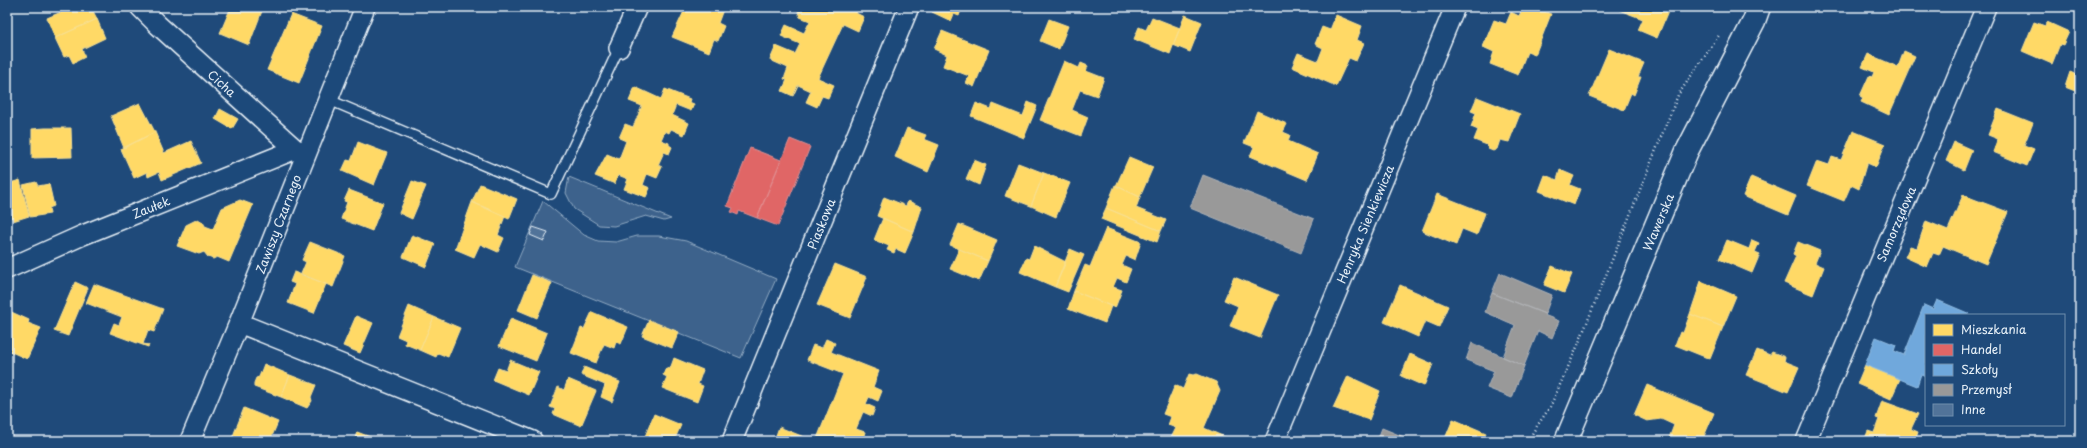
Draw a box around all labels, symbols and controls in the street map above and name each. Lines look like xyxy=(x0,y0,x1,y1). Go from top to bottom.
street label: Cicha xyxy=(204,65,241,101)
street label: Henryka Sienkiewicza xyxy=(1332,161,1398,286)
street label: Zawiszy Czarnego xyxy=(251,171,305,276)
street label: Samorządowa xyxy=(1872,183,1920,265)
street label: Wawerska xyxy=(1638,190,1678,253)
street label: Zaułek xyxy=(129,191,173,223)
street label: Piaskowa xyxy=(803,195,840,252)
legend xyxy=(1925,314,2065,426)
text: Mieszkania xyxy=(1961,320,2027,338)
text: Handel xyxy=(1961,340,2001,358)
text: Szkoły xyxy=(1961,360,1998,378)
text: Przemysł xyxy=(1961,380,2012,398)
text: Inne xyxy=(1961,400,1986,418)

